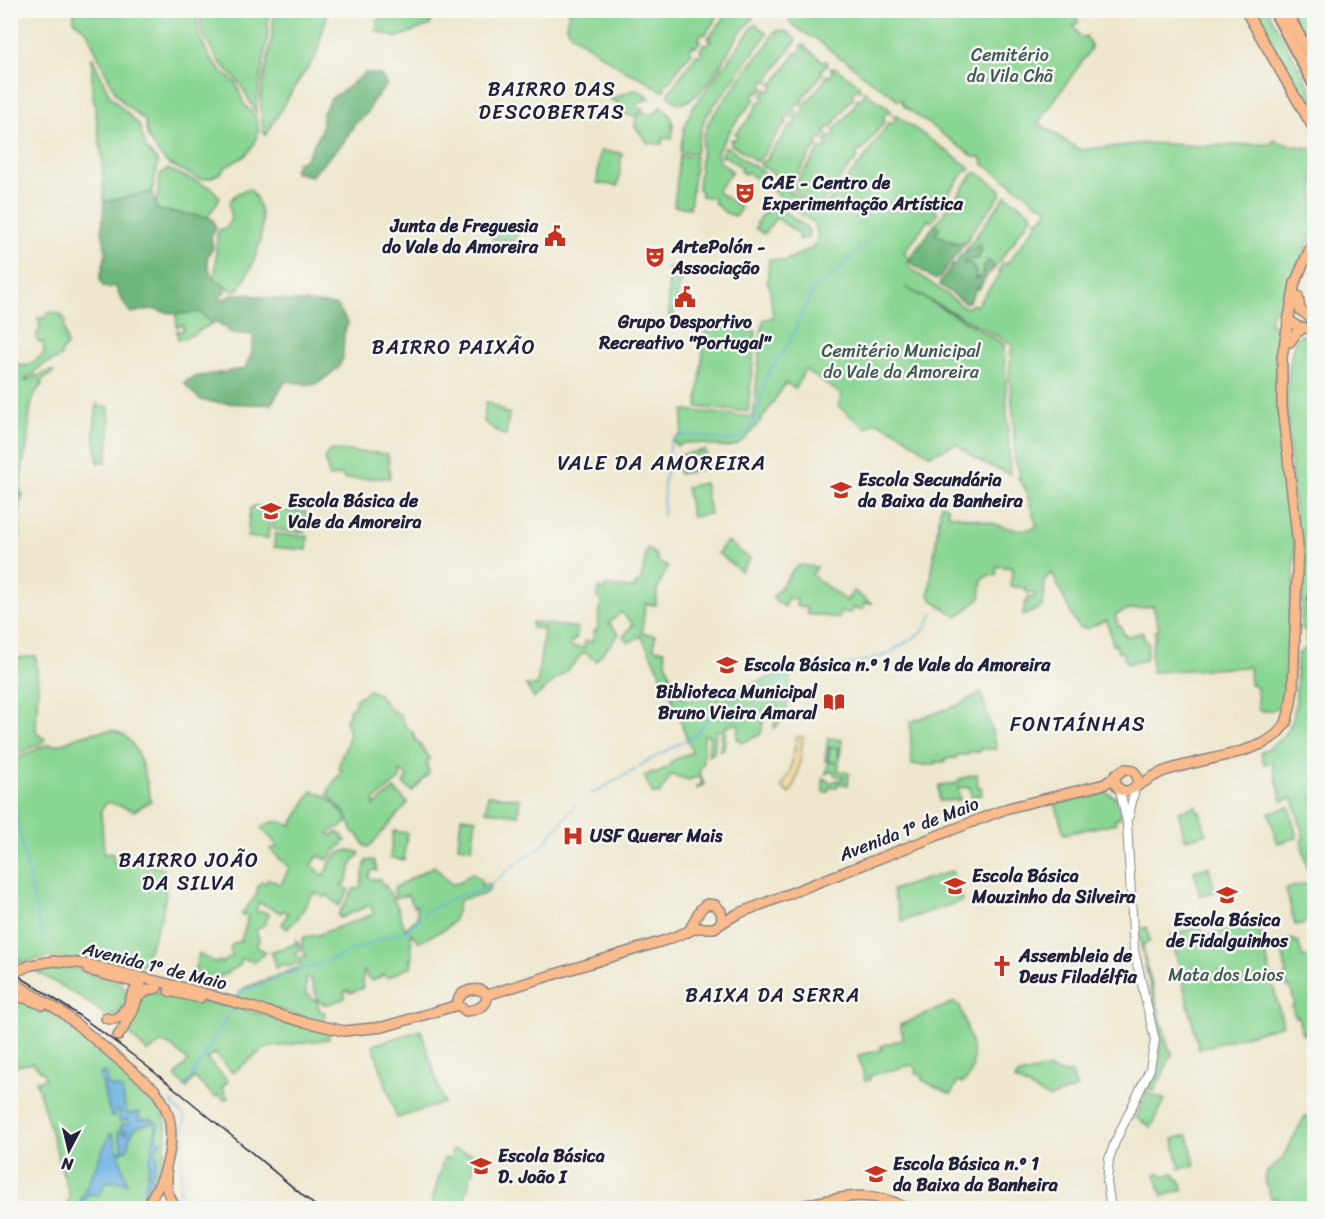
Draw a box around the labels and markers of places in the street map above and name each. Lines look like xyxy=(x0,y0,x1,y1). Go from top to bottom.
place label: CAE - Centro de Experimentação Artística xyxy=(761,167,964,220)
theatre icon: CAE - Centro de Experimentação Artística xyxy=(733,181,757,205)
place label: Junta de Freguesia do Vale da Amoreira xyxy=(382,210,539,263)
public building icon: Junta de Freguesia do Vale da Amoreira xyxy=(543,224,567,248)
place label: ArtePolón - Associação xyxy=(671,231,765,284)
theatre icon: ArtePolón - Associação xyxy=(643,245,667,269)
public building icon: Grupo Desportivo Recreativo "Portugal" xyxy=(673,285,697,309)
place label: Grupo Desportivo Recreativo "Portugal" xyxy=(598,306,772,359)
place label: Escola Secundária da Baixa da Banheira xyxy=(858,464,1024,517)
school or university icon: Escola Secundária da Baixa da Banheira xyxy=(829,478,853,502)
place label: Escola Básica de Vale da Amoreira xyxy=(288,485,422,538)
school or university icon: Escola Básica de Vale da Amoreira xyxy=(259,499,283,523)
place label: Escola Básica n.º 1 de Vale da Amoreira xyxy=(744,649,1051,681)
school or university icon: Escola Básica n.º 1 de Vale da Amoreira xyxy=(715,653,739,677)
place label: Biblioteca Municipal Bruno Vieira Amaral xyxy=(656,676,818,729)
library icon: Biblioteca Municipal Bruno Vieira Amaral xyxy=(822,690,846,714)
place label: USF Querer Mais xyxy=(590,820,723,852)
hospital icon: USF Querer Mais xyxy=(561,824,585,848)
place label: Escola Básica Mouzinho da Silveira xyxy=(971,860,1137,913)
school or university icon: Escola Básica Mouzinho da Silveira xyxy=(943,874,967,898)
school or university icon: Escola Básica de Fidalguinhos xyxy=(1215,883,1239,907)
place label: Escola Básica de Fidalguinhos xyxy=(1166,904,1289,957)
place label: Assembleia de Deus Filadélfia xyxy=(1018,940,1138,993)
church icon: Assembleia de Deus Filadélfia xyxy=(990,954,1014,978)
place label: Escola Básica D. João I xyxy=(498,1140,605,1193)
place label: Escola Básica n.º 1 da Baixa da Banheira xyxy=(893,1148,1059,1201)
school or university icon: Escola Básica D. João I xyxy=(469,1154,493,1178)
school or university icon: Escola Básica n.º 1 da Baixa da Banheira xyxy=(864,1162,888,1186)

